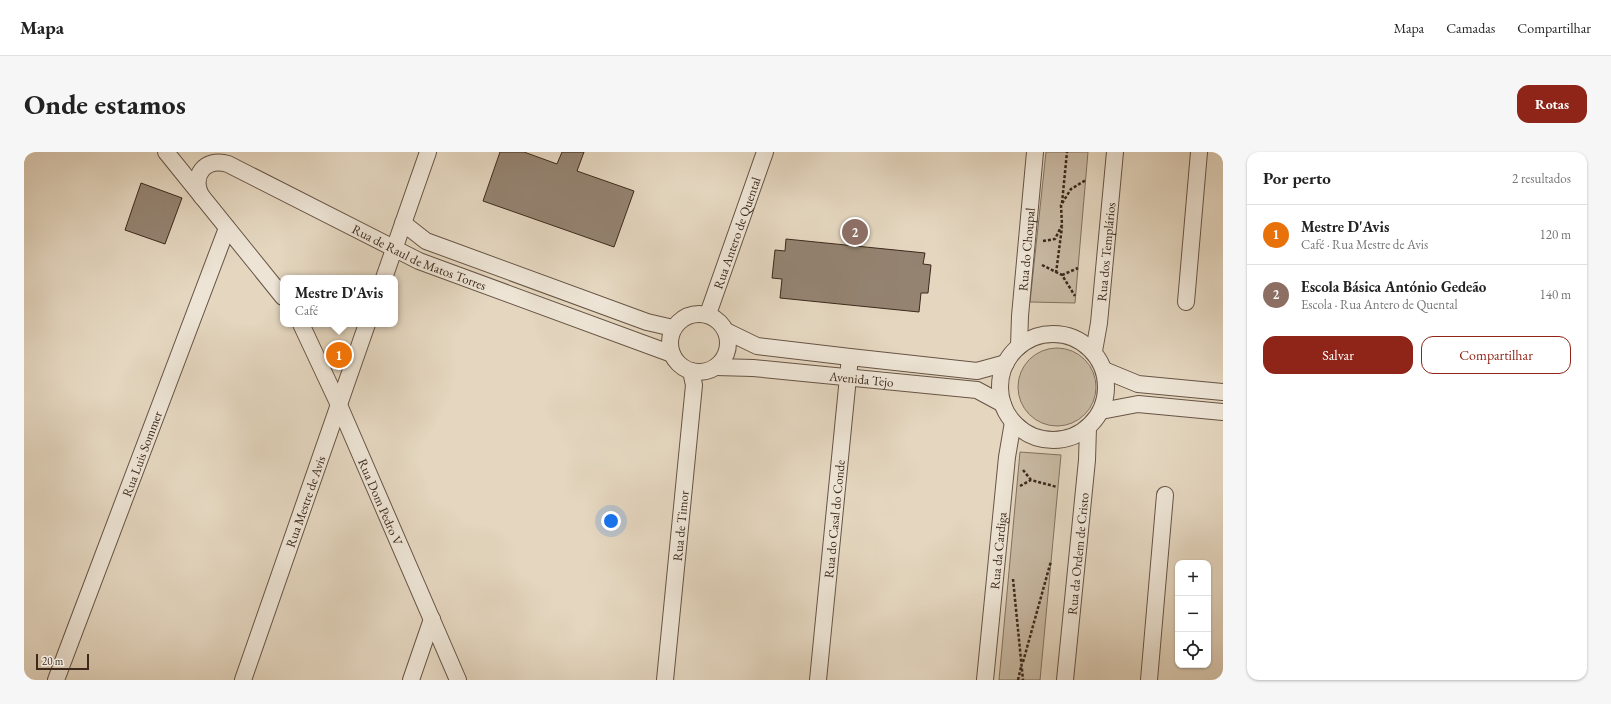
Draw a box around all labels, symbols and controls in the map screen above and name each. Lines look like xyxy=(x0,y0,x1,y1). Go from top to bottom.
text: Mapa xyxy=(20,15,64,40)
text: Mapa xyxy=(1394,19,1424,37)
text: Camadas xyxy=(1446,19,1495,37)
text: Compartilhar xyxy=(1517,19,1591,37)
button: Rotas xyxy=(1517,85,1587,123)
text: Onde estamos xyxy=(24,86,186,122)
text: Por perto xyxy=(1263,167,1331,189)
text: 2 resultados xyxy=(1512,170,1571,187)
street label: Rua Antero de Quental xyxy=(709,175,765,291)
street label: Rua dos Templários xyxy=(1093,202,1119,302)
street label: Rua do Choupal xyxy=(1014,207,1039,292)
pin: 2 xyxy=(842,217,868,247)
text: Mestre D'Avis xyxy=(1301,217,1389,236)
street label: Rua de Raul de Matos Torres xyxy=(349,220,489,294)
text: 1 xyxy=(1273,226,1279,243)
text: 120 m xyxy=(1540,226,1571,243)
text: Café · Rua Mestre de Avis xyxy=(1301,236,1428,253)
popup xyxy=(280,275,398,327)
text: Escola Básica António Gedeão xyxy=(1301,277,1486,296)
text: Mestre D'Avis xyxy=(295,283,383,302)
text: 2 xyxy=(1273,286,1279,303)
text: 140 m xyxy=(1540,286,1571,303)
text: Escola · Rua Antero de Quental xyxy=(1301,296,1458,313)
text: Café xyxy=(295,302,318,319)
button: Salvar xyxy=(1263,336,1413,374)
button: Compartilhar xyxy=(1421,336,1571,374)
pin: 1 xyxy=(326,340,352,370)
street label: Avenida Tejo xyxy=(827,367,894,391)
street label: Rua Luis Sommer xyxy=(118,408,166,499)
street label: Rua Mestre de Avis xyxy=(282,453,329,550)
street label: Rua Dom Pedro V xyxy=(354,456,407,548)
street label: Rua do Casal do Conde xyxy=(820,459,849,579)
street label: Rua de Timor xyxy=(669,489,693,562)
street label: Rua da Ordem de Cristo xyxy=(1064,492,1093,616)
street label: Rua da Cardiga xyxy=(986,510,1011,590)
your location xyxy=(601,511,621,531)
map controls xyxy=(1175,560,1211,668)
button: + xyxy=(1175,560,1211,596)
button: − xyxy=(1175,596,1211,632)
button: locate xyxy=(1175,632,1211,668)
scale bar xyxy=(36,652,89,671)
text: 20 m xyxy=(42,654,63,668)

